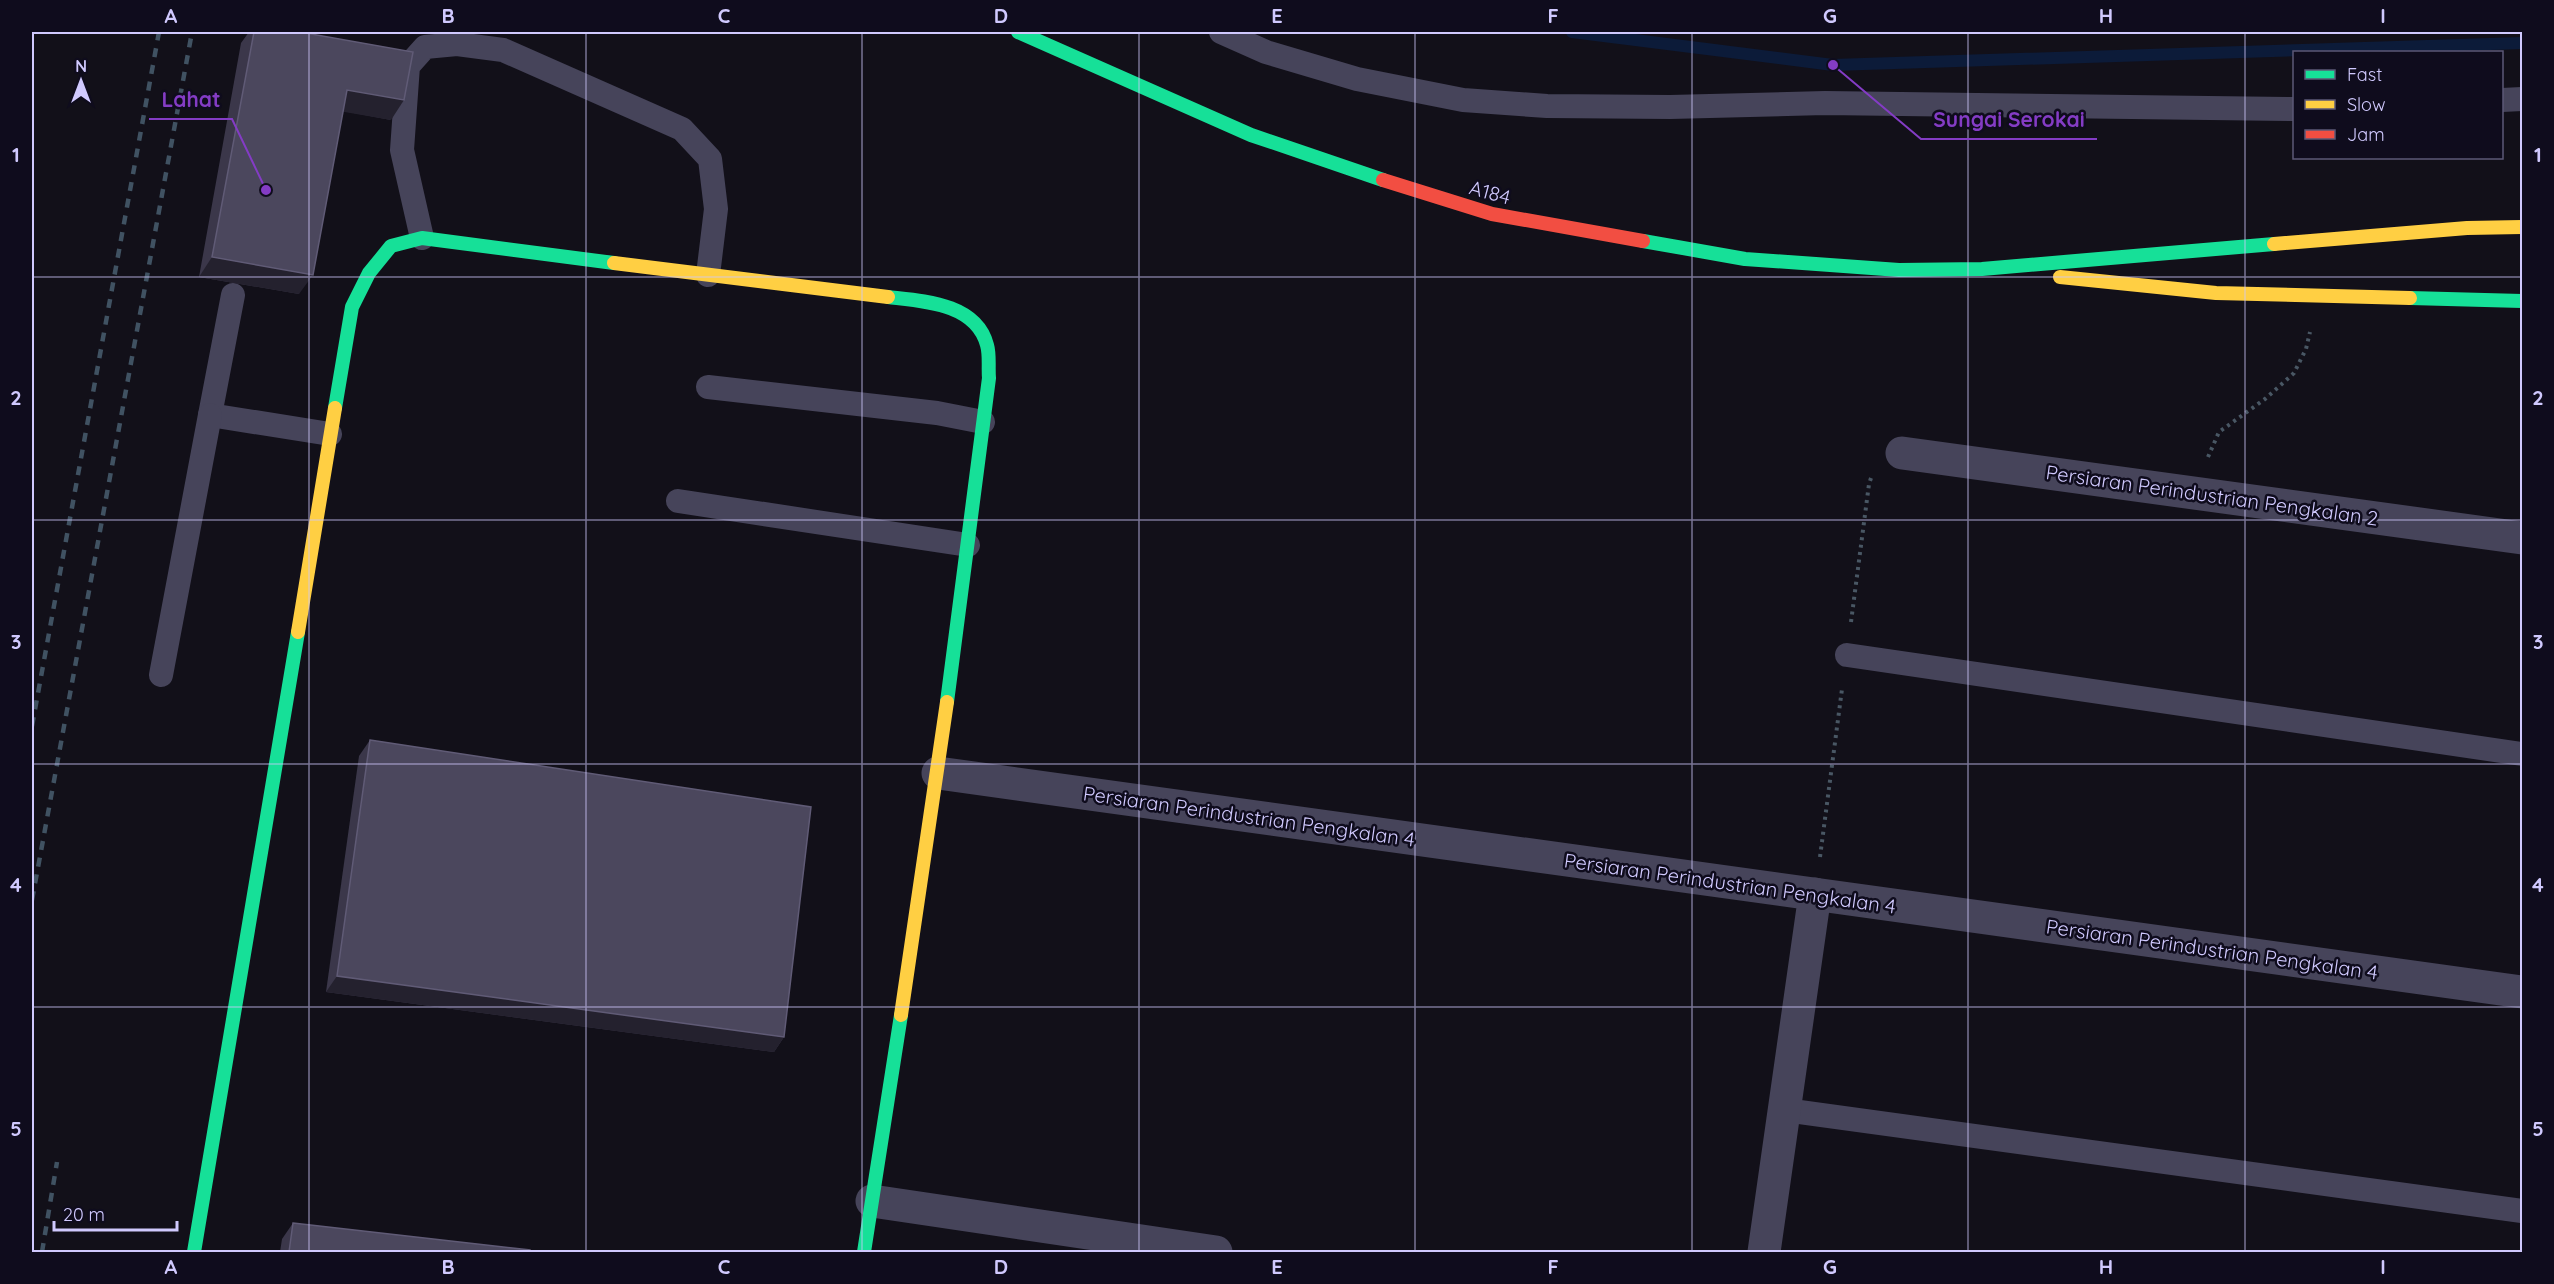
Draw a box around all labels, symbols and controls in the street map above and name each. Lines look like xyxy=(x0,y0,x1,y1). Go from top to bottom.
text: A xyxy=(165,3,178,28)
text: B xyxy=(441,3,455,28)
text: C xyxy=(718,3,731,28)
text: D xyxy=(994,3,1008,28)
text: E xyxy=(1271,3,1283,28)
text: F xyxy=(1547,3,1559,28)
text: G xyxy=(1823,3,1837,28)
text: H xyxy=(2099,3,2113,28)
text: I xyxy=(2380,3,2386,28)
north arrow xyxy=(51,51,111,111)
legend xyxy=(2293,51,2503,159)
text: N xyxy=(75,56,87,76)
text: Fast xyxy=(2347,63,2382,86)
callout: Lahat xyxy=(149,80,232,119)
text: Lahat xyxy=(161,86,221,112)
text: Slow xyxy=(2347,93,2385,116)
callout: Sungai Serokai xyxy=(1921,100,2097,139)
text: Sungai Serokai xyxy=(1933,106,2085,132)
text: Jam xyxy=(2347,123,2385,146)
text: 1 xyxy=(12,142,20,167)
text: 1 xyxy=(2534,142,2542,167)
street label: A184 xyxy=(1467,175,1513,209)
text: 2 xyxy=(10,385,22,410)
text: 2 xyxy=(2532,385,2544,410)
street label: Persiaran Perindustrian Pengkalan 2 xyxy=(2044,459,2380,531)
text: 3 xyxy=(11,629,21,654)
text: 3 xyxy=(2533,629,2543,654)
street label: Persiaran Perindustrian Pengkalan 4 xyxy=(1081,780,1417,852)
street label: Persiaran Perindustrian Pengkalan 4 xyxy=(1562,847,1898,919)
text: 4 xyxy=(10,872,22,897)
text: 4 xyxy=(2532,872,2544,897)
street label: Persiaran Perindustrian Pengkalan 4 xyxy=(2044,913,2380,985)
text: 5 xyxy=(10,1116,22,1141)
text: 5 xyxy=(2532,1116,2544,1141)
scale bar xyxy=(54,1194,177,1232)
text: 20 m xyxy=(63,1203,105,1226)
text: A xyxy=(165,1254,178,1279)
text: B xyxy=(441,1254,455,1279)
text: C xyxy=(718,1254,731,1279)
text: D xyxy=(994,1254,1008,1279)
text: E xyxy=(1271,1254,1283,1279)
text: F xyxy=(1547,1254,1559,1279)
text: G xyxy=(1823,1254,1837,1279)
text: H xyxy=(2099,1254,2113,1279)
text: I xyxy=(2380,1254,2386,1279)

